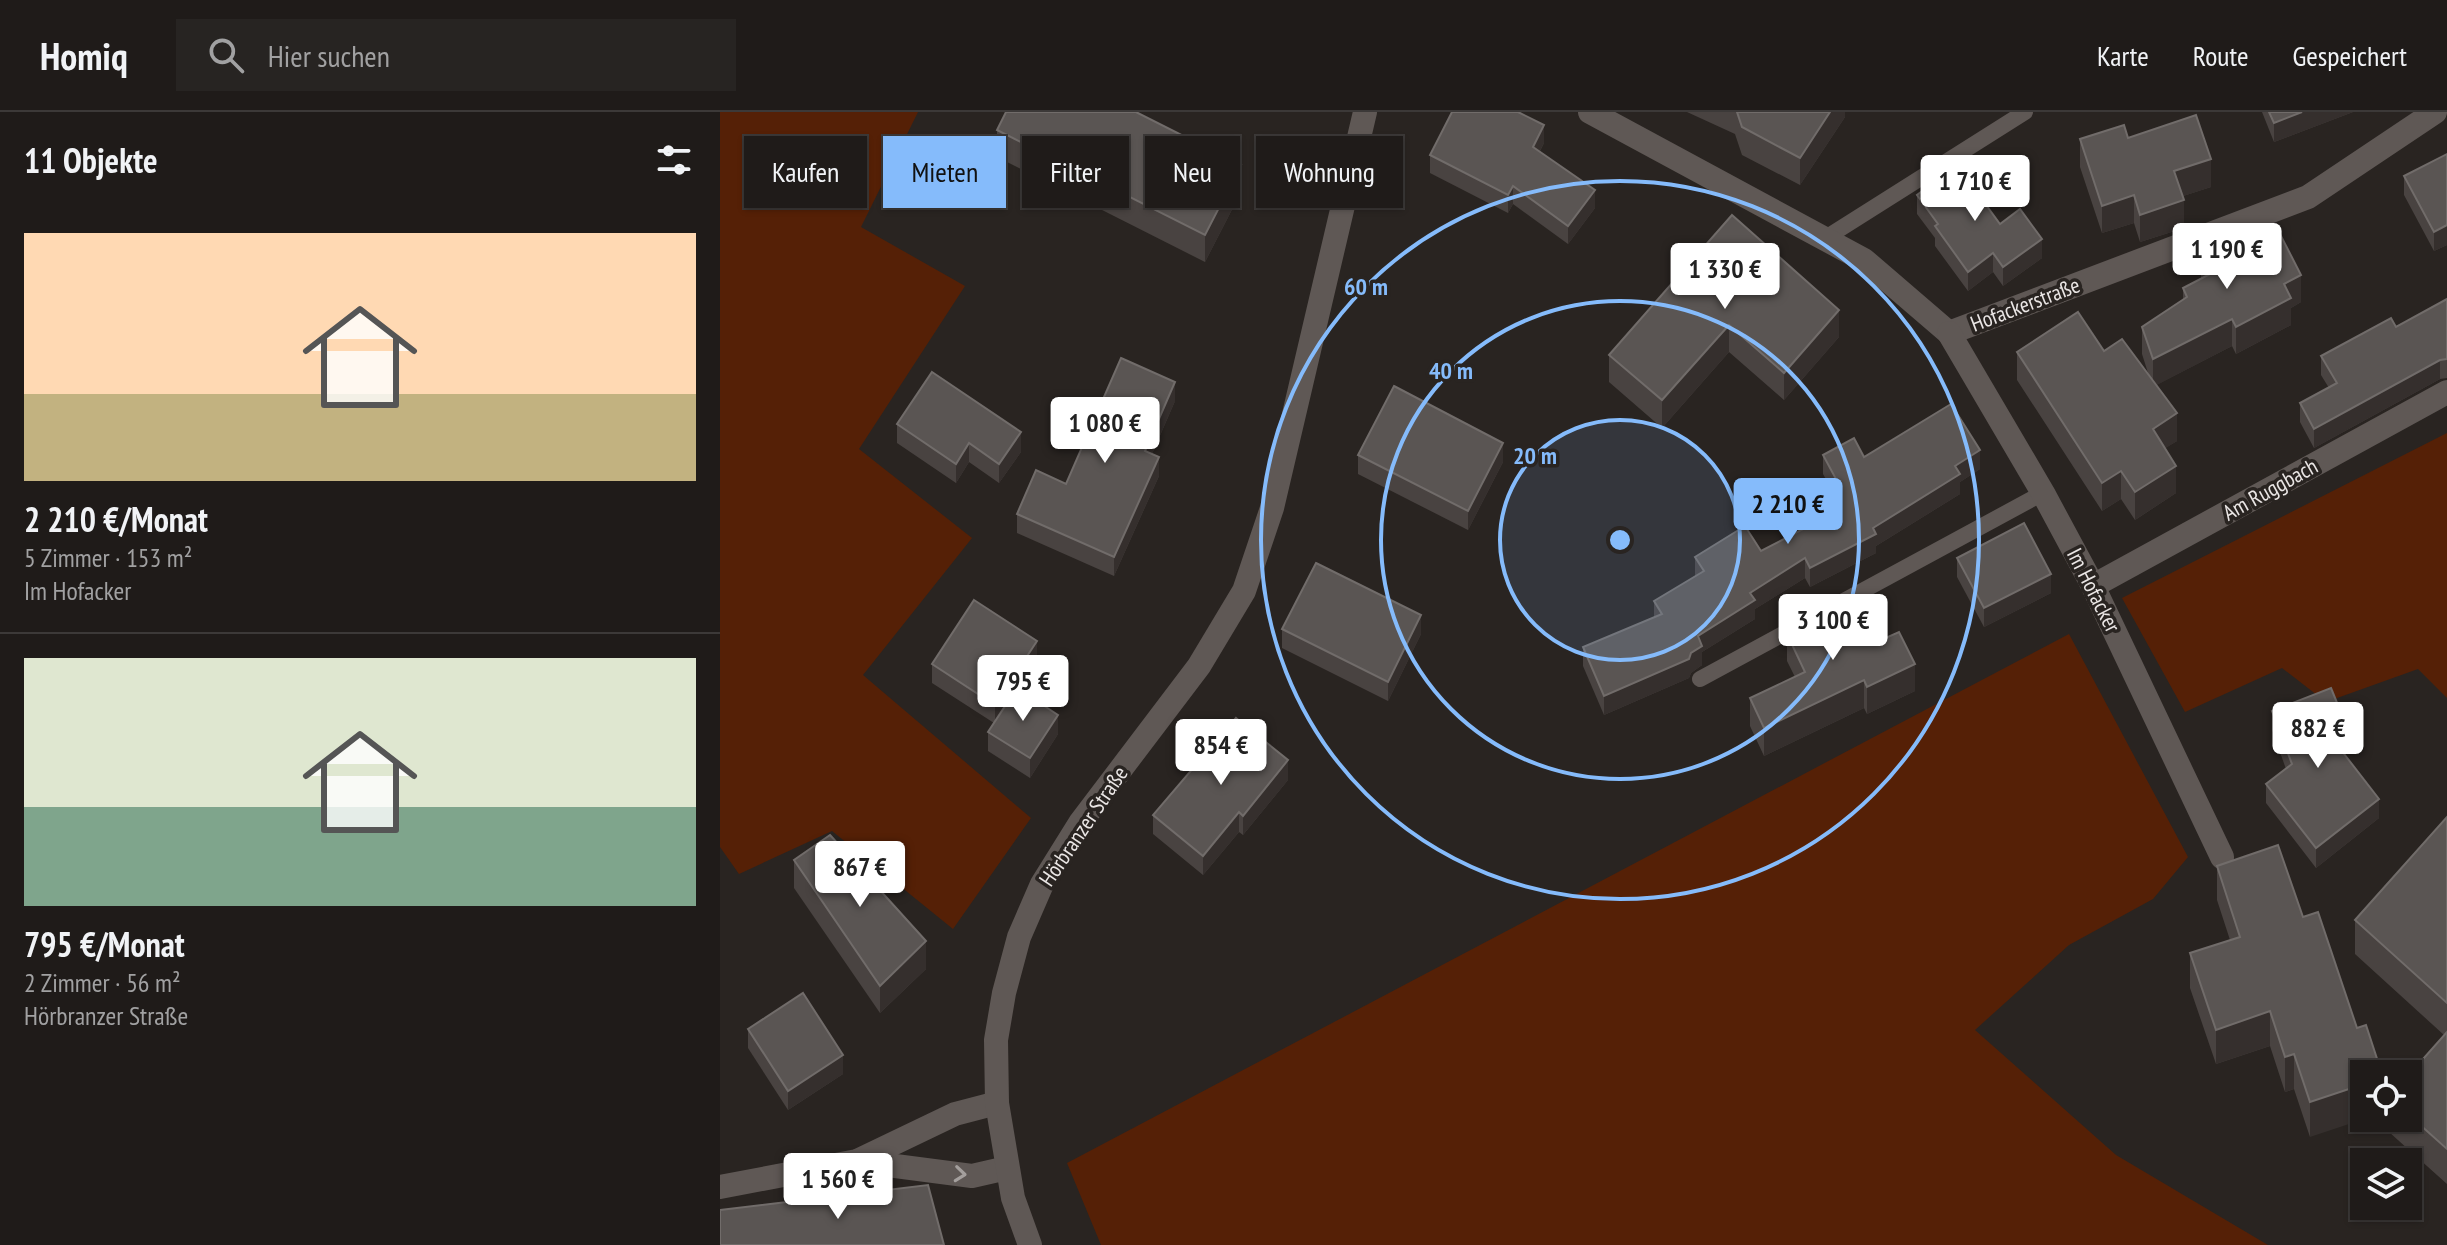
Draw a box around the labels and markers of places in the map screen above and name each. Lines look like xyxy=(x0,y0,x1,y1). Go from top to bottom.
pin: 1 710 € xyxy=(1901,155,2049,223)
pin: 1 190 € xyxy=(2153,223,2301,291)
pin: 1 330 € xyxy=(1651,243,1799,311)
pin: 1 080 € xyxy=(1031,397,1179,465)
pin: 2 210 € xyxy=(1714,478,1862,546)
centre of rings xyxy=(1606,526,1634,554)
pin: 3 100 € xyxy=(1759,594,1907,662)
pin: 795 € xyxy=(967,655,1079,723)
pin: 882 € xyxy=(2262,702,2374,770)
pin: 854 € xyxy=(1165,719,1277,787)
pin: 867 € xyxy=(804,841,916,909)
pin: 1 560 € xyxy=(764,1153,912,1221)

